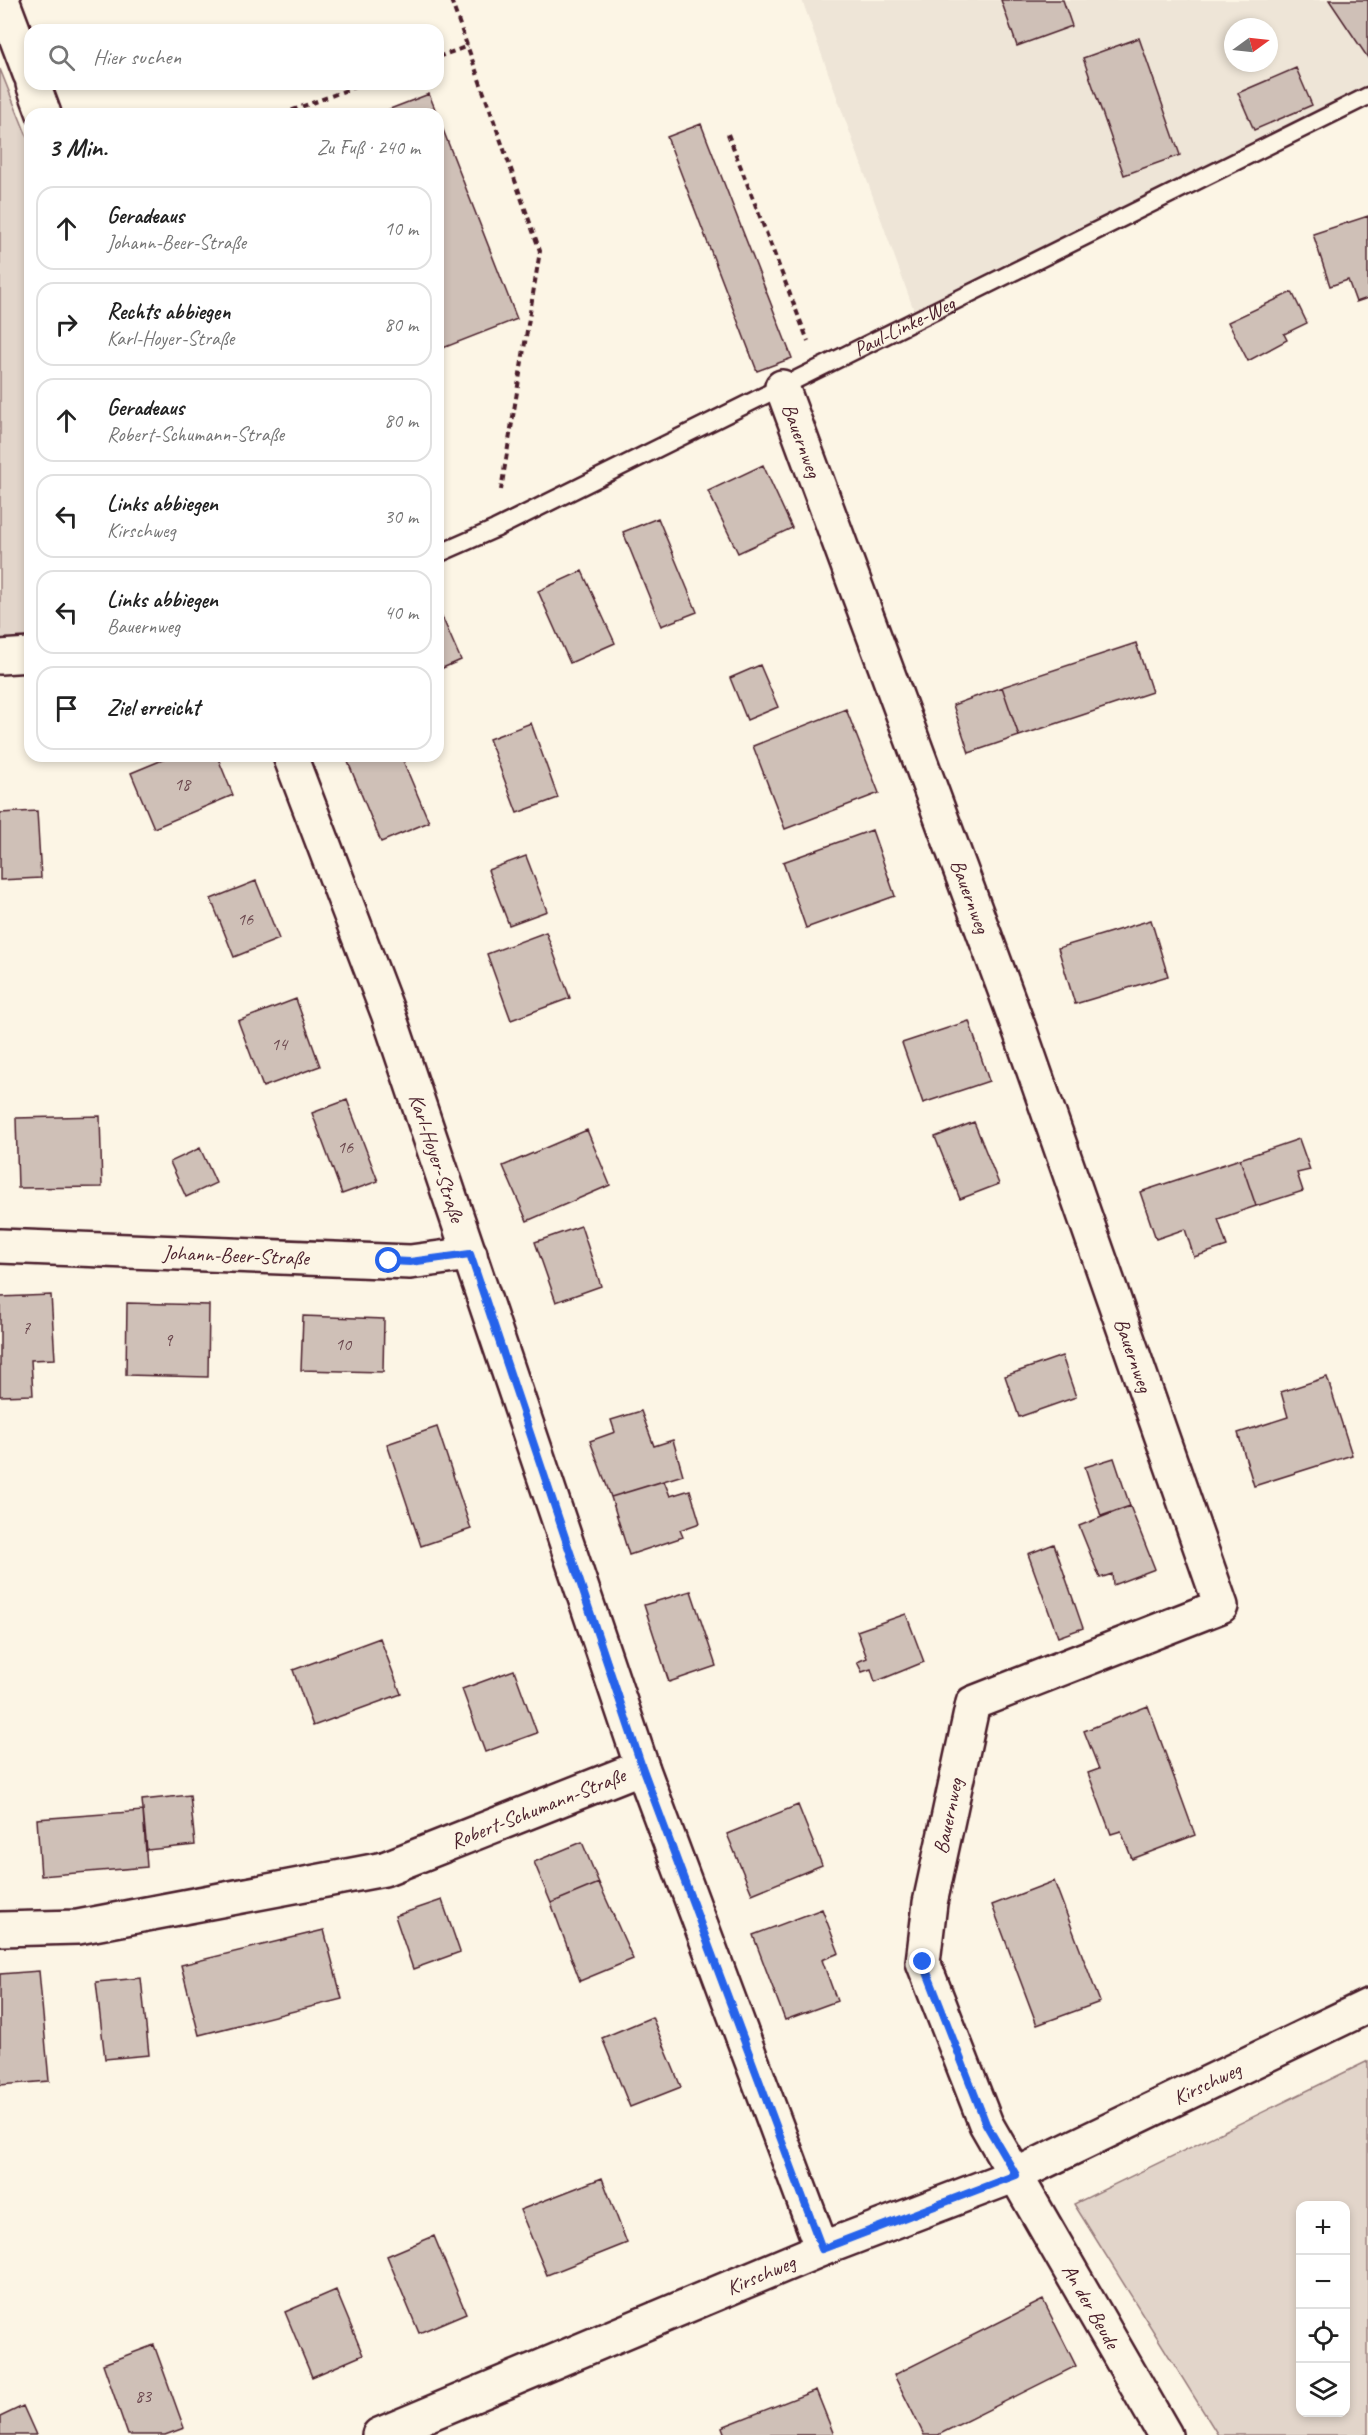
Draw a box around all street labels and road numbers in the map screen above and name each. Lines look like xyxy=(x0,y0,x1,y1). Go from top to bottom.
street label: Paul-Linke-Weg xyxy=(849,289,961,362)
street label: Bauernweg xyxy=(776,400,828,482)
street label: Bauernweg xyxy=(945,856,996,938)
street label: Karl-Hoyer-Straße xyxy=(403,1090,471,1228)
street label: Johann-Beer-Straße xyxy=(161,1239,311,1271)
street label: Bauernweg xyxy=(1108,1315,1159,1397)
street label: Robert-Schumann-Straße xyxy=(447,1761,631,1854)
street label: Bauernweg xyxy=(927,1774,969,1856)
street label: Kirschweg xyxy=(1169,2055,1247,2111)
street label: Kirschweg xyxy=(722,2248,800,2301)
street label: An der Beude xyxy=(1056,2259,1126,2355)

